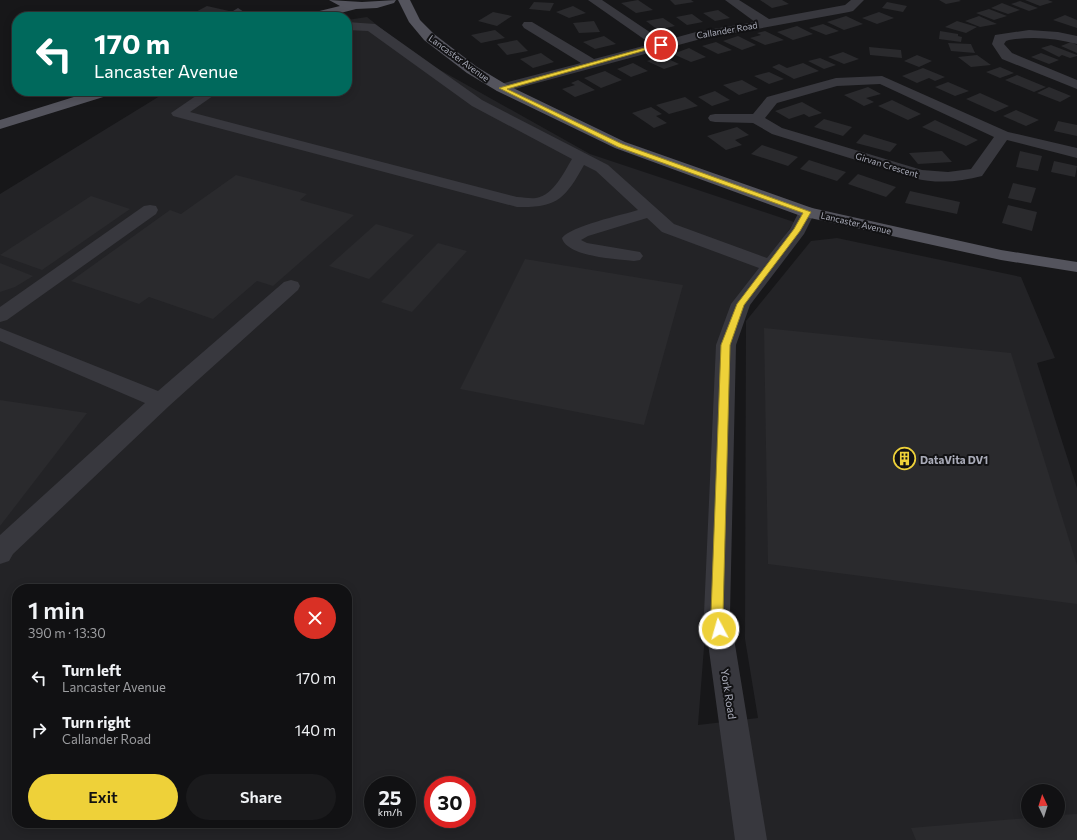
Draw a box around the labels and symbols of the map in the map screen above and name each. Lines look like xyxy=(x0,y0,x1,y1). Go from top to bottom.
street label: Callander Road xyxy=(696,19,758,41)
pin xyxy=(644,28,678,62)
street label: Lancaster Avenue xyxy=(427,32,492,84)
street label: Girvan Crescent xyxy=(854,150,920,180)
street label: Lancaster Avenue xyxy=(820,210,893,237)
building icon: DataVita DV1 xyxy=(892,446,918,472)
place label: DataVita DV1 xyxy=(920,453,988,466)
position arrow xyxy=(698,608,740,650)
street label: York Road xyxy=(719,668,739,720)
speed limit sign: 30 xyxy=(424,776,476,828)
north arrow xyxy=(1021,784,1065,828)

